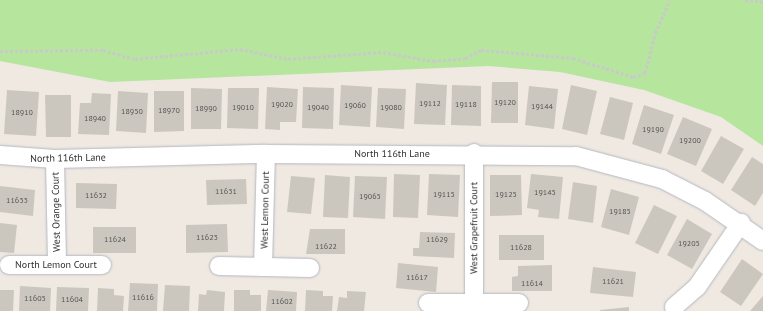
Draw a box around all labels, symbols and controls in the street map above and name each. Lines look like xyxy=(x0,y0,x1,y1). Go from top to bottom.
house number: 19120 xyxy=(494,98,516,108)
house number: 19112 xyxy=(419,99,441,109)
house number: 19020 xyxy=(271,100,293,110)
house number: 19118 xyxy=(455,100,477,110)
house number: 19060 xyxy=(344,101,366,111)
house number: 19144 xyxy=(531,102,553,112)
house number: 19010 xyxy=(232,103,254,113)
house number: 19040 xyxy=(307,103,329,113)
house number: 19080 xyxy=(380,103,402,113)
house number: 18990 xyxy=(195,104,217,114)
house number: 18970 xyxy=(158,106,180,116)
house number: 18950 xyxy=(121,107,143,117)
house number: 18910 xyxy=(11,108,33,118)
house number: 18940 xyxy=(84,114,106,124)
house number: 19190 xyxy=(642,125,664,135)
house number: 19200 xyxy=(679,136,701,146)
street label: North 116th Lane xyxy=(354,148,430,160)
street label: North 116th Lane xyxy=(30,151,106,165)
street label: West Lemon Court xyxy=(258,171,272,249)
street label: West Orange Court xyxy=(49,172,63,252)
street label: West Grapefruit Court xyxy=(468,182,480,274)
house number: 11631 xyxy=(215,187,237,197)
house number: 19145 xyxy=(534,188,556,198)
house number: 19115 xyxy=(433,190,455,200)
house number: 19125 xyxy=(495,190,517,200)
house number: 11632 xyxy=(85,191,107,201)
house number: 19065 xyxy=(359,192,381,202)
house number: 11633 xyxy=(6,196,28,206)
house number: 19185 xyxy=(609,207,631,217)
house number: 11623 xyxy=(196,233,218,243)
house number: 11624 xyxy=(104,235,126,245)
house number: 11629 xyxy=(426,235,448,245)
house number: 19205 xyxy=(678,239,700,249)
house number: 11622 xyxy=(315,242,337,252)
house number: 11628 xyxy=(510,243,532,253)
street label: North Lemon Court xyxy=(15,259,97,271)
house number: 11617 xyxy=(406,273,428,283)
house number: 11621 xyxy=(602,277,624,287)
house number: 11614 xyxy=(521,279,543,289)
house number: 11616 xyxy=(132,293,154,303)
house number: 11605 xyxy=(24,294,46,304)
house number: 11604 xyxy=(61,295,83,305)
house number: 11602 xyxy=(271,297,293,307)

